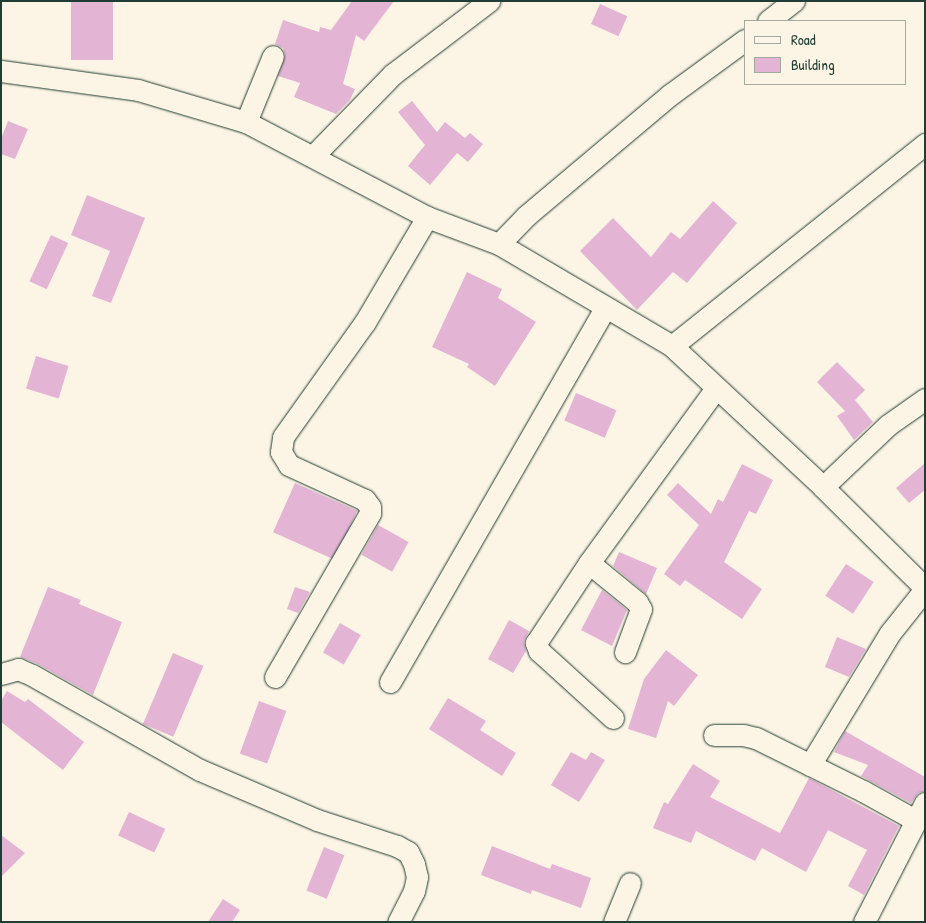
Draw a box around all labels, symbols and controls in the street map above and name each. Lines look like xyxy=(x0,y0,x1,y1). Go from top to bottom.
legend xyxy=(744,20,906,85)
text: Road xyxy=(791,29,816,50)
text: Building xyxy=(791,54,835,75)

